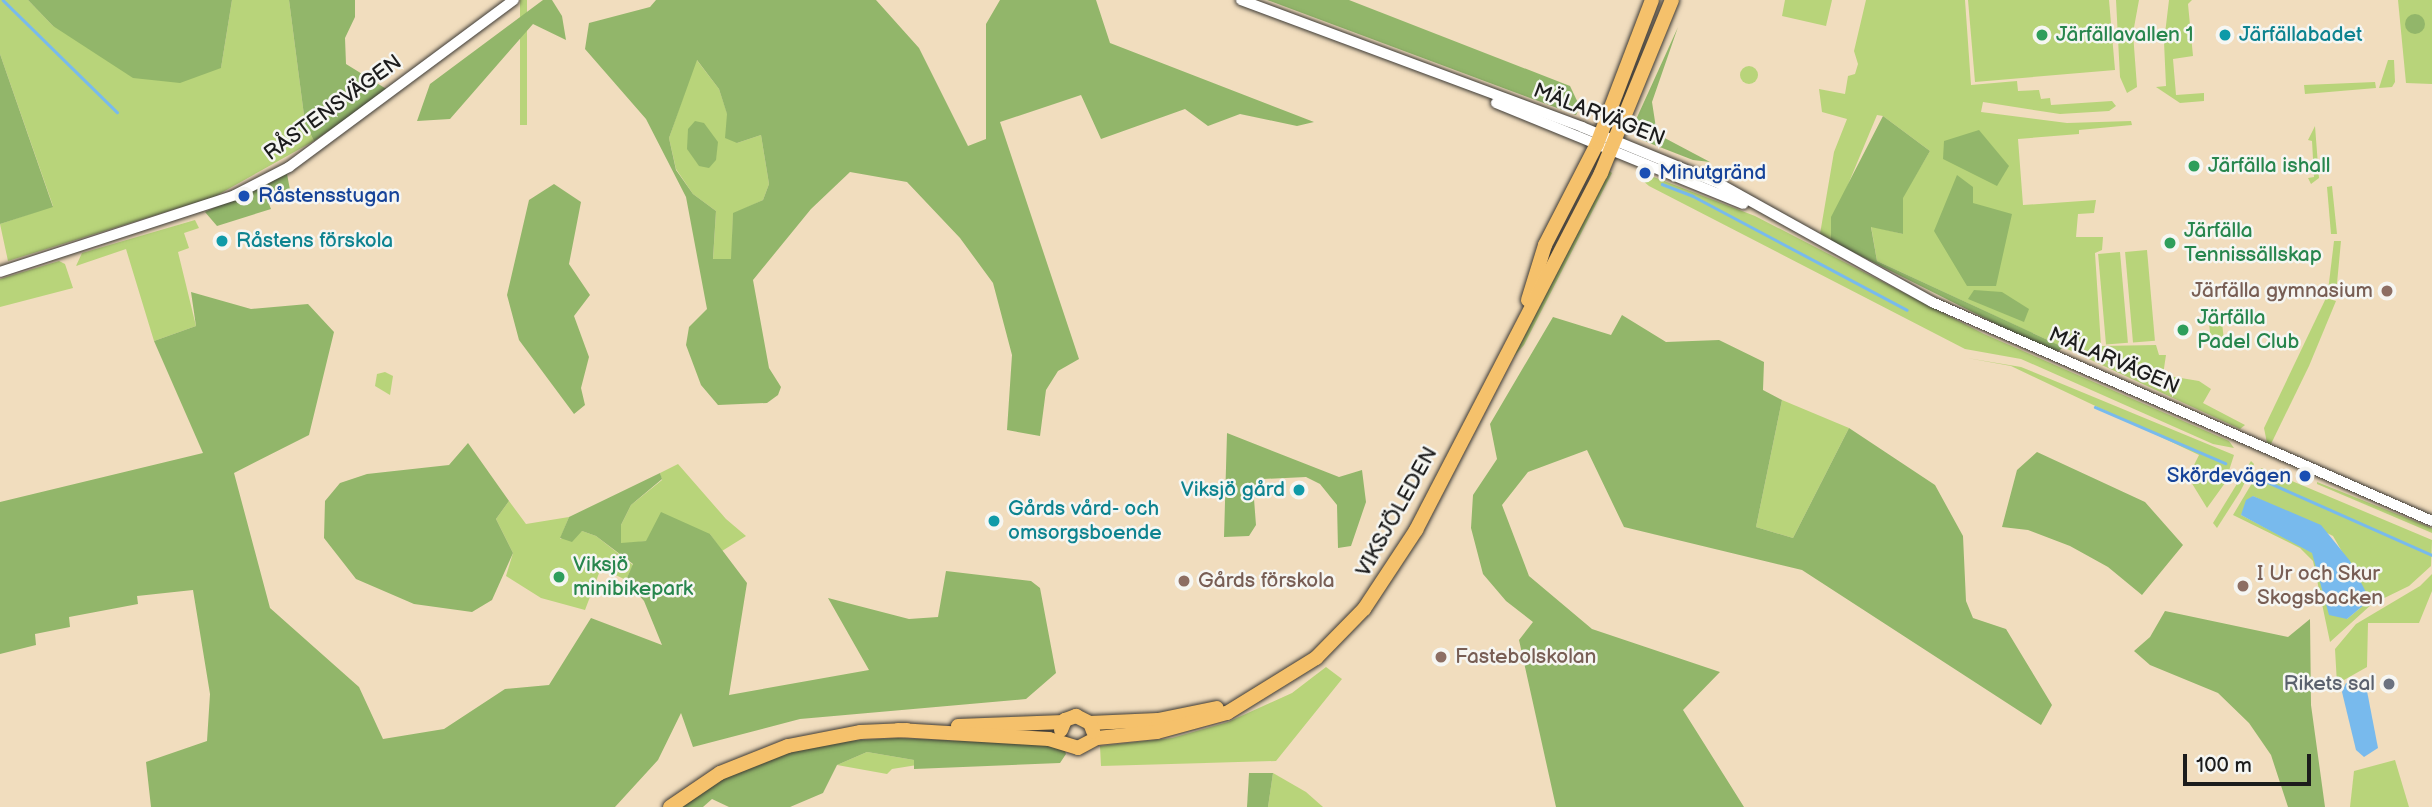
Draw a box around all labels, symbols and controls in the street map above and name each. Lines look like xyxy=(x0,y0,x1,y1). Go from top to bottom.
place label: Järfällavallen 1 xyxy=(2056,22,2194,48)
place label: Järfällabadet xyxy=(2239,22,2362,48)
marker: Järfällavallen 1 xyxy=(2034,27,2050,43)
marker: Järfällabadet xyxy=(2217,27,2233,43)
street label: RÅSTENSVÄGEN xyxy=(259,50,407,166)
street label: MÄLARVÄGEN xyxy=(1530,78,1668,152)
place label: Järfälla ishall xyxy=(2208,153,2331,179)
marker: Järfälla ishall xyxy=(2186,158,2202,174)
place label: Minutgränd xyxy=(1659,160,1766,186)
marker: Minutgränd xyxy=(1637,165,1653,181)
place label: Råstensstugan xyxy=(258,183,400,209)
marker: Råstensstugan xyxy=(236,188,252,204)
place label: Järfälla Tennissällskap xyxy=(2184,218,2322,268)
place label: Råstens förskola xyxy=(236,228,393,254)
marker: Råstens förskola xyxy=(214,233,230,249)
marker: Järfälla Tennissällskap xyxy=(2162,235,2178,251)
place label: Järfälla gymnasium xyxy=(2192,278,2373,304)
marker: Järfälla gymnasium xyxy=(2379,283,2395,299)
place label: Järfälla Padel Club xyxy=(2197,305,2299,355)
street label: MÄLARVÄGEN xyxy=(2045,322,2183,400)
marker: Järfälla Padel Club xyxy=(2175,322,2191,338)
street label: VIKSJÖLEDEN xyxy=(1351,443,1443,581)
place label: Skördevägen xyxy=(2167,463,2291,489)
marker: Skördevägen xyxy=(2297,468,2313,484)
place label: Viksjö gård xyxy=(1181,477,1285,503)
marker: Viksjö gård xyxy=(1291,482,1307,498)
place label: Gårds vård- och omsorgsboende xyxy=(1008,496,1162,546)
marker: Gårds vård- och omsorgsboende xyxy=(986,513,1002,529)
place label: Viksjö minibikepark xyxy=(573,552,693,602)
place label: I Ur och Skur Skogsbacken xyxy=(2257,561,2383,611)
place label: Gårds förskola xyxy=(1198,568,1335,594)
marker: Viksjö minibikepark xyxy=(551,569,567,585)
marker: Gårds förskola xyxy=(1176,573,1192,589)
marker: I Ur och Skur Skogsbacken xyxy=(2235,578,2251,594)
place label: Fastebolskolan xyxy=(1455,644,1596,670)
marker: Fastebolskolan xyxy=(1433,649,1449,665)
place label: Rikets sal xyxy=(2284,671,2375,697)
marker: Rikets sal xyxy=(2381,676,2397,692)
scale bar xyxy=(2187,740,2315,784)
text: 100 m xyxy=(2196,753,2252,778)

